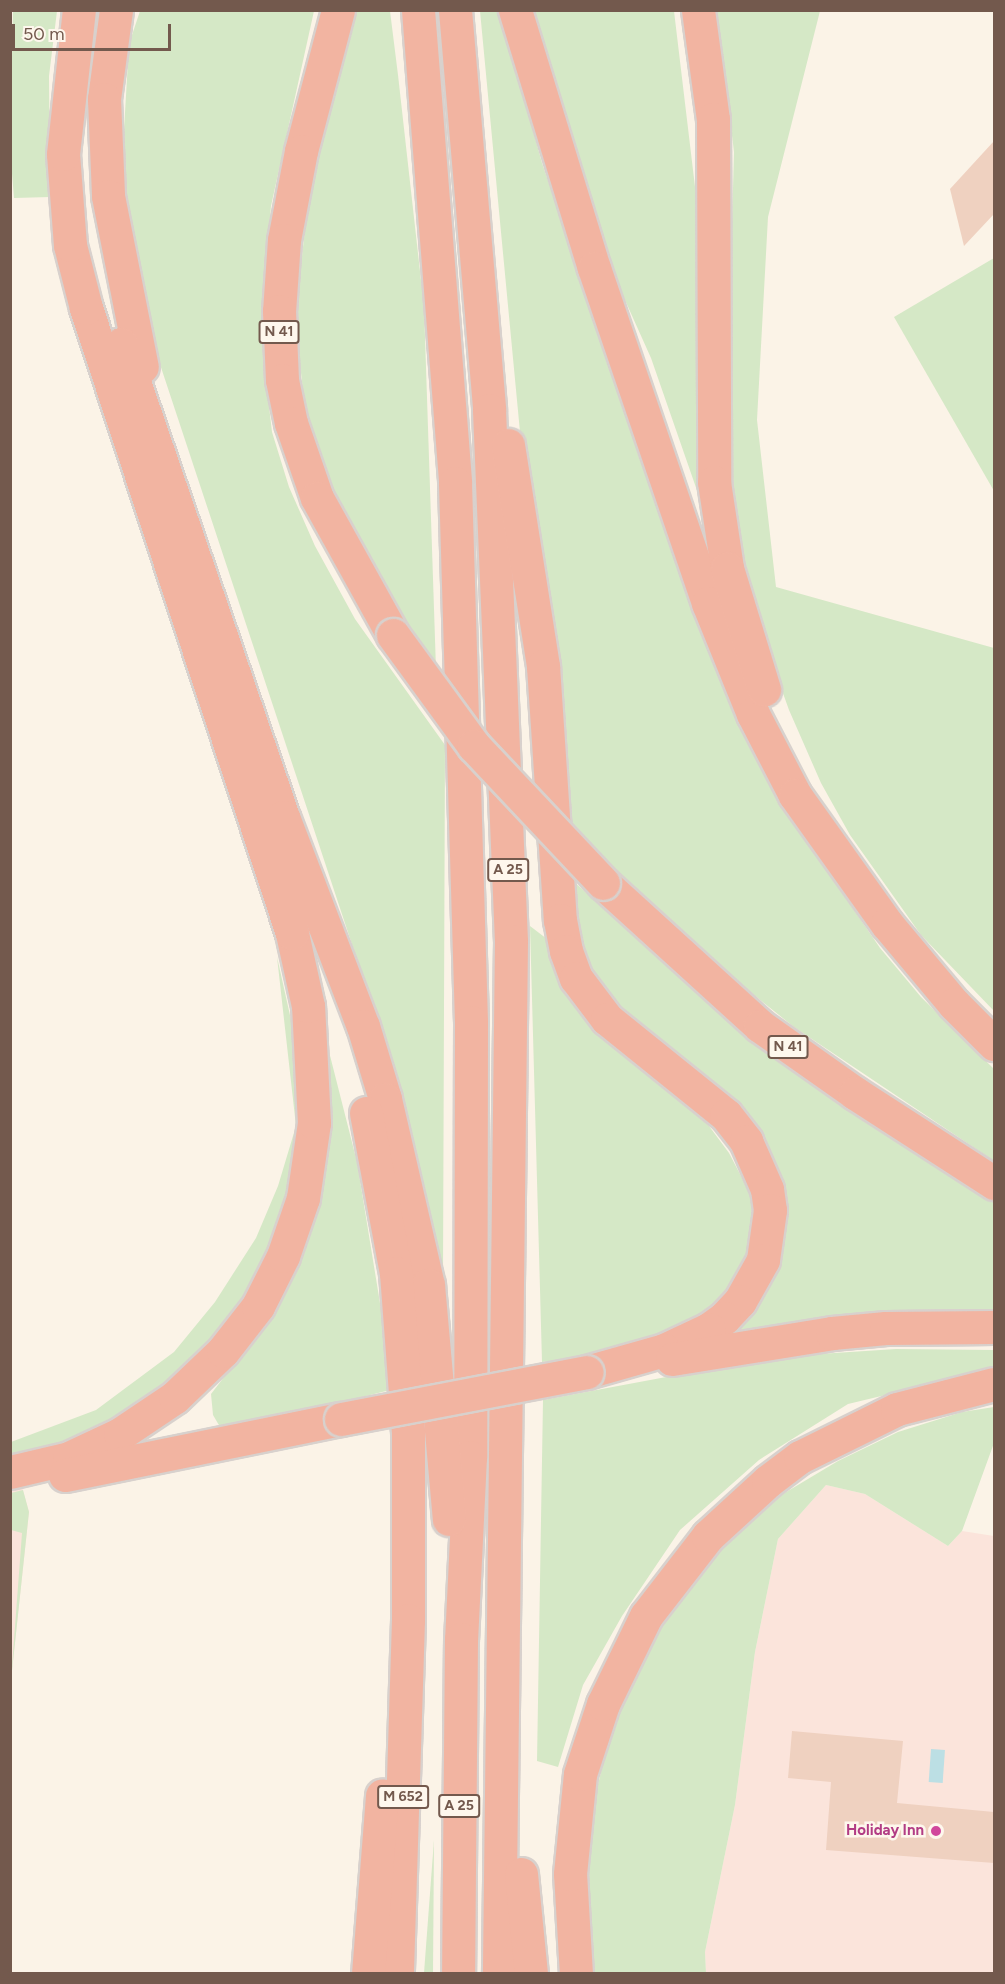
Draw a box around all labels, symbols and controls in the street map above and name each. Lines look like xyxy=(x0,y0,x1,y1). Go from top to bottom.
scale bar xyxy=(15,12,174,50)
text: 50 m xyxy=(23,23,65,45)
road number: N 41 xyxy=(258,321,300,343)
road number: A 25 xyxy=(487,859,529,881)
road number: N 41 xyxy=(767,1036,809,1058)
road number: M 652 xyxy=(376,1786,430,1808)
road number: A 25 xyxy=(438,1795,480,1817)
place label: Holiday Inn xyxy=(846,1822,924,1840)
marker: Holiday Inn xyxy=(929,1824,943,1838)

